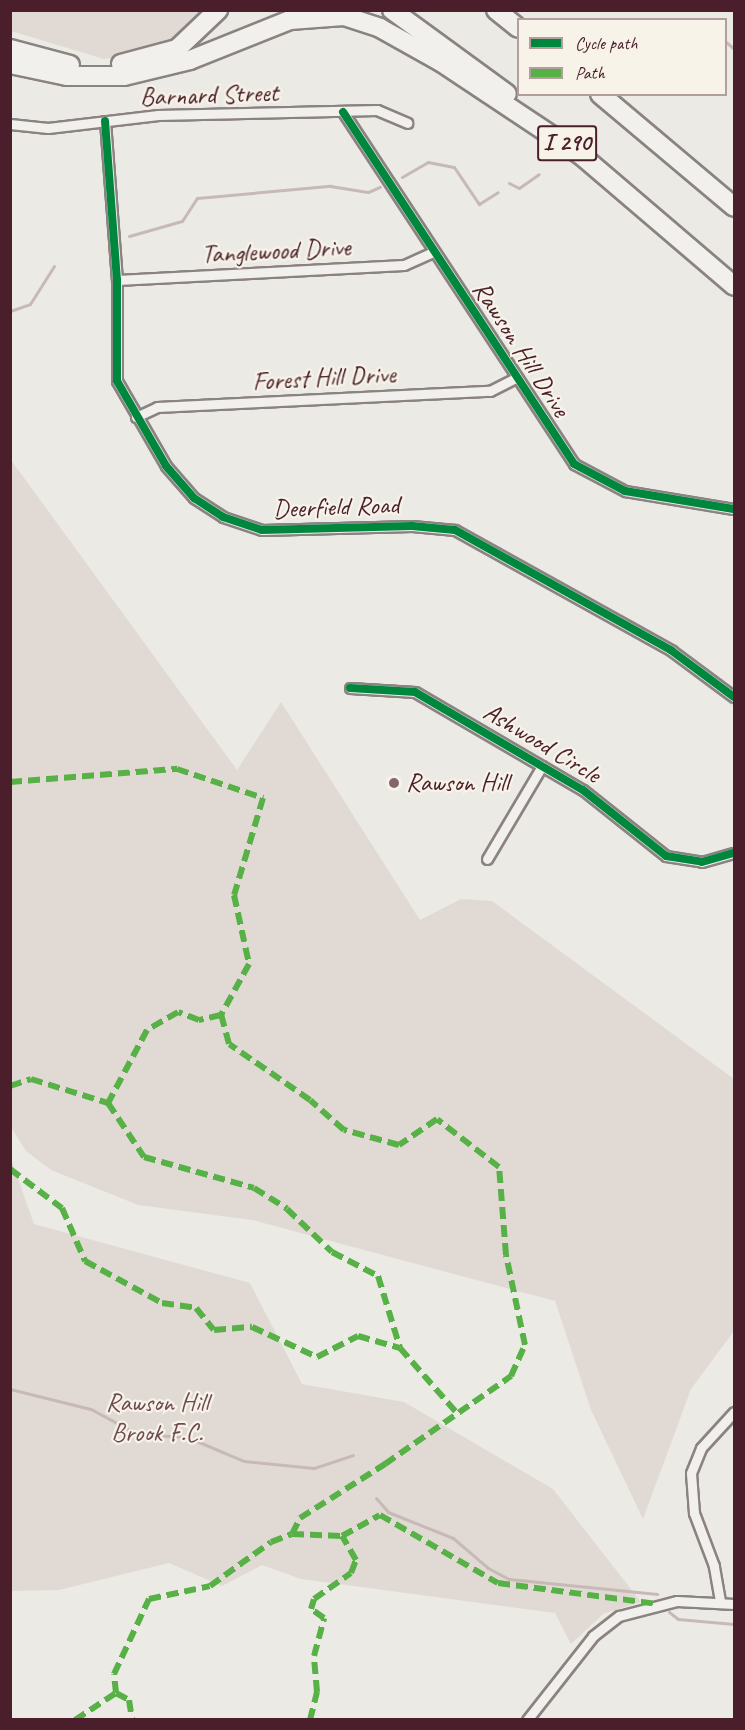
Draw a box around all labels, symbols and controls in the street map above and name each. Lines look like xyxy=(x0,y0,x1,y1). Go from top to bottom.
legend xyxy=(517,18,727,96)
text: Cycle path xyxy=(575,32,637,54)
text: Path xyxy=(575,62,605,84)
street label: Barnard Street xyxy=(139,77,279,113)
road number: I 290 xyxy=(537,122,597,164)
street label: Tanglewood Drive xyxy=(200,232,352,270)
street label: Rawson Hill Drive xyxy=(465,275,577,423)
street label: Forest Hill Drive xyxy=(251,359,397,397)
street label: Deerfield Road xyxy=(272,489,400,525)
street label: Ashwood Circle xyxy=(478,696,606,790)
place label: Rawson Hill xyxy=(406,767,509,799)
marker: Rawson Hill xyxy=(387,776,401,790)
park label: Rawson Hill Brook F.C. xyxy=(106,1387,208,1448)

